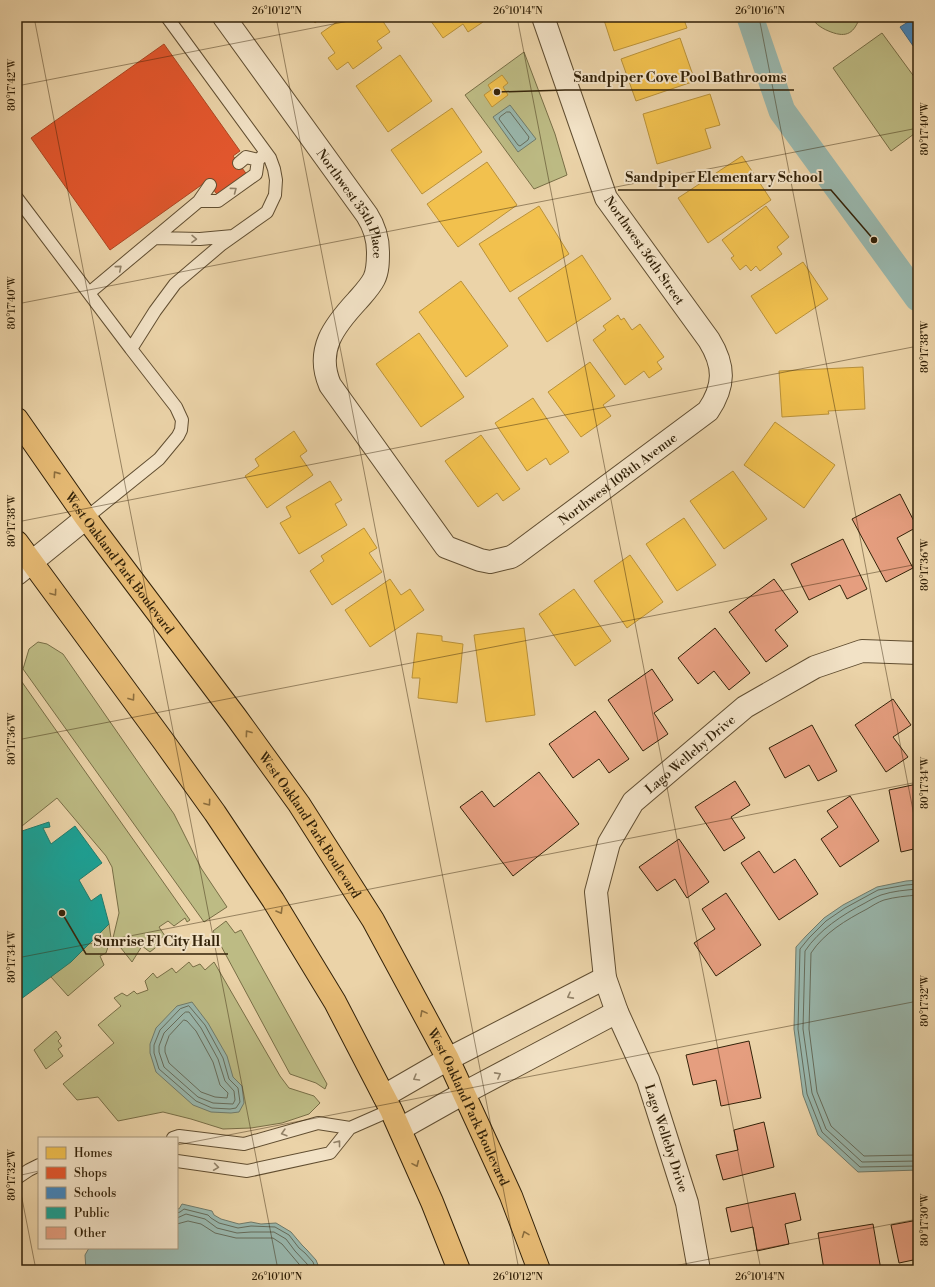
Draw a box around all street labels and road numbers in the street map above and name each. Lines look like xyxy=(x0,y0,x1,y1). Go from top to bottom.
street label: Northwest 35th Place xyxy=(313,146,385,259)
street label: Northwest 36th Street xyxy=(601,193,688,308)
street label: Northwest 108th Avenue xyxy=(556,430,681,529)
street label: West Oakland Park Boulevard xyxy=(61,489,178,638)
street label: Lago Welleby Drive xyxy=(642,712,739,797)
street label: West Oakland Park Boulevard xyxy=(254,748,364,902)
street label: West Oakland Park Boulevard xyxy=(423,1025,512,1189)
street label: Lago Welleby Drive xyxy=(641,1082,691,1195)

